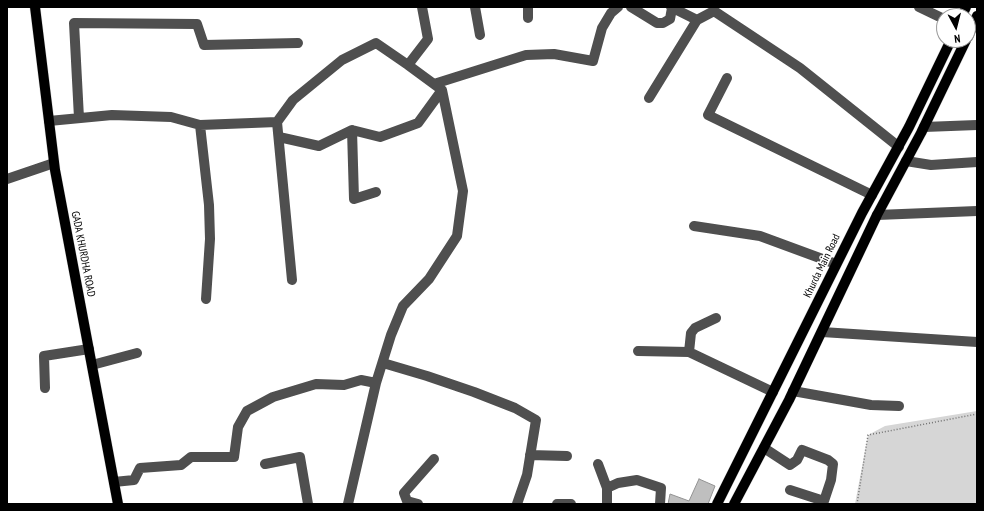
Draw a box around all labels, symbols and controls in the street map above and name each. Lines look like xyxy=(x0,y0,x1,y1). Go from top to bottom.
north arrow xyxy=(936,8,976,48)
text: N xyxy=(954,32,961,46)
street label: GADA KHURDHA ROAD xyxy=(68,210,98,298)
street label: Khurda Main Road xyxy=(801,232,843,300)

